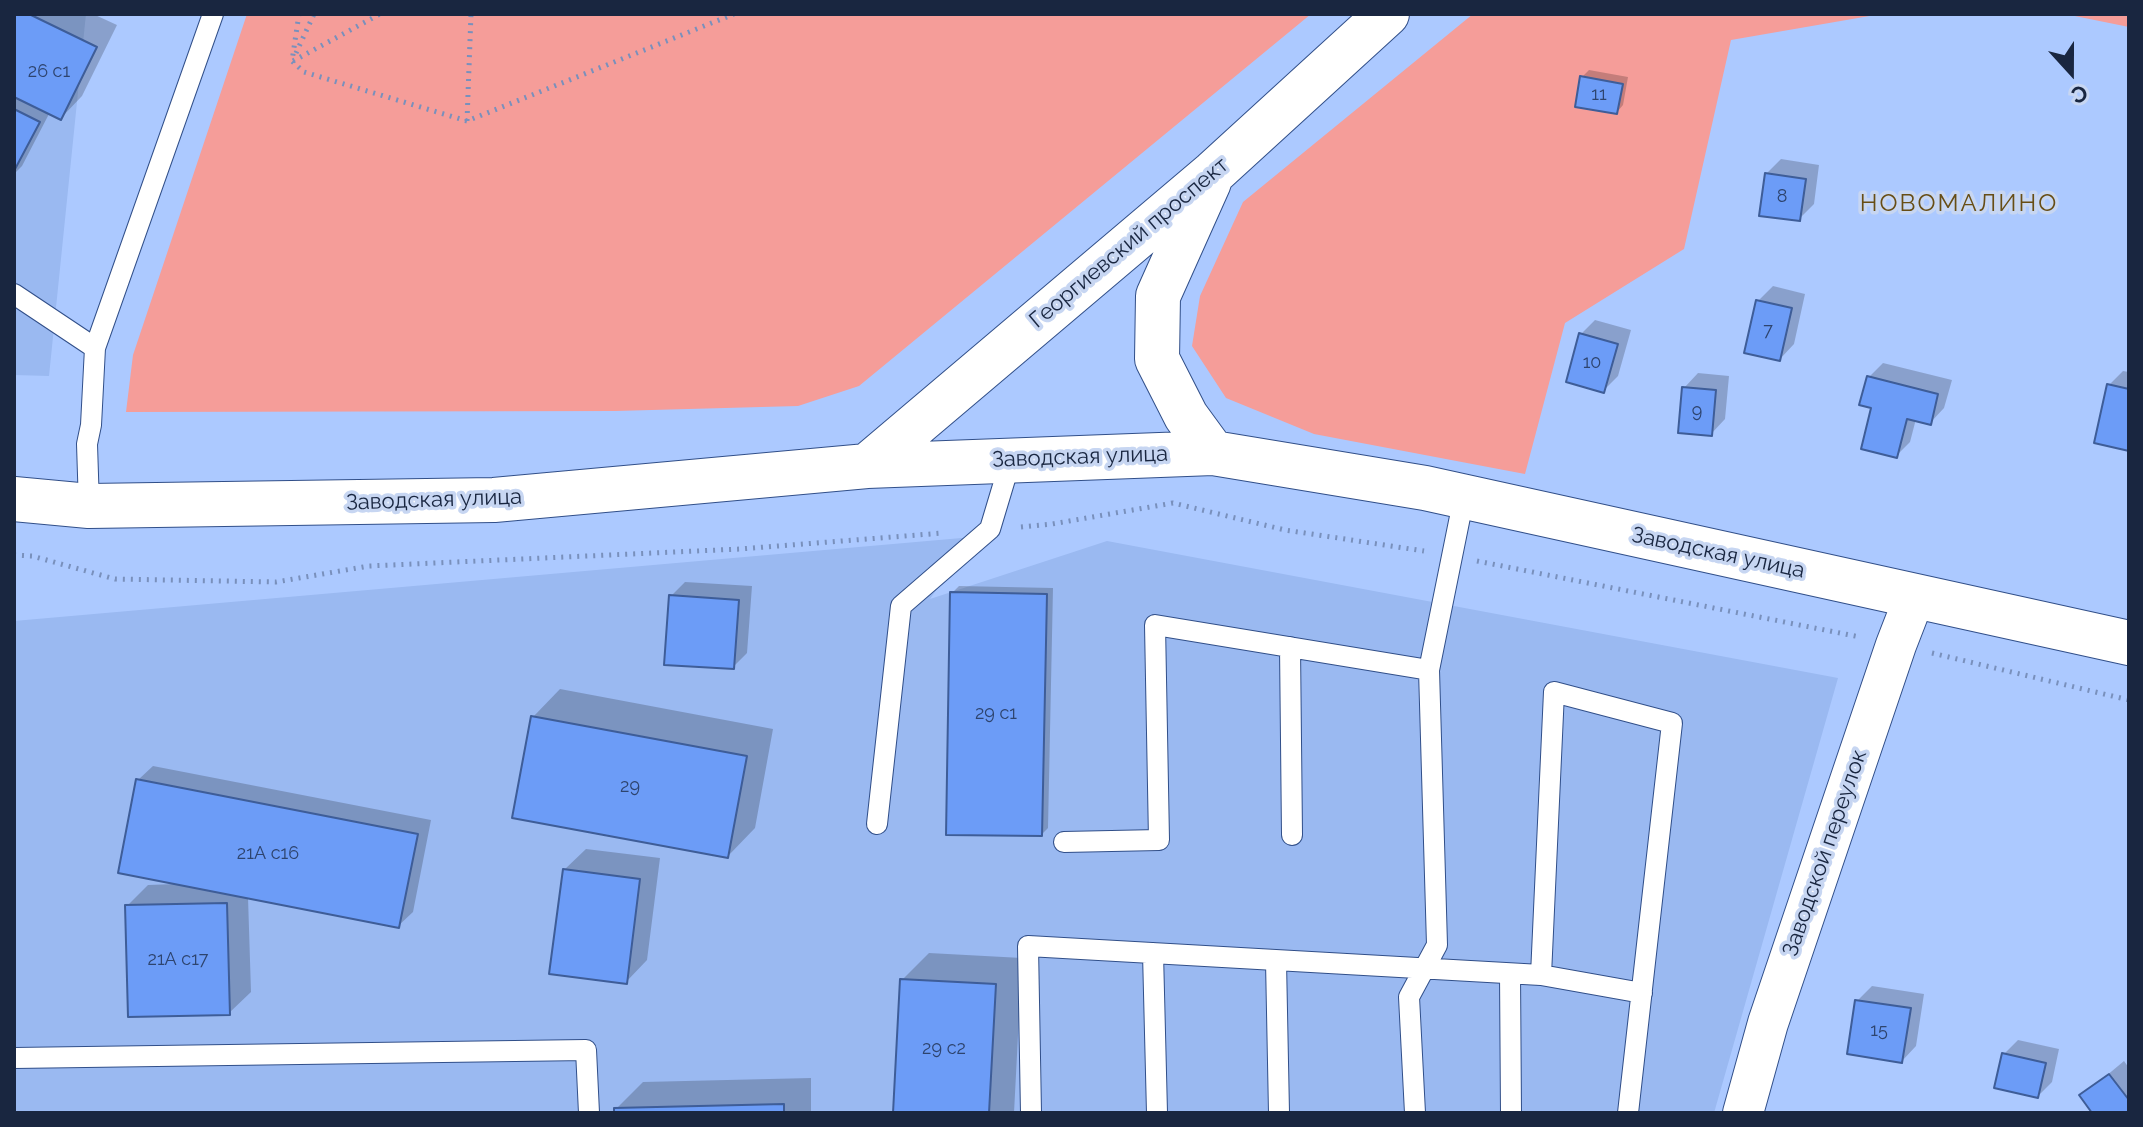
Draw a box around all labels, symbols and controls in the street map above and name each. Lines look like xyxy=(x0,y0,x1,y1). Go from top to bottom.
north arrow xyxy=(2031,32,2111,112)
house number: 26 с1 xyxy=(28,61,70,83)
text: С xyxy=(2068,80,2091,109)
house number: 11 xyxy=(1591,84,1607,106)
street label: Георгиевский проспект xyxy=(1024,152,1234,334)
house number: 8 xyxy=(1777,186,1787,208)
district label: НОВОМАЛИНО xyxy=(1860,190,2058,218)
house number: 7 xyxy=(1763,320,1773,342)
house number: 10 xyxy=(1583,352,1601,374)
house number: 9 xyxy=(1692,401,1702,423)
street label: Заводская улица xyxy=(991,441,1169,473)
street label: Заводская улица xyxy=(345,484,523,516)
street label: Заводская улица xyxy=(1629,522,1807,584)
house number: 29 с1 xyxy=(975,703,1017,725)
street label: Заводской переулок xyxy=(1777,746,1873,960)
house number: 29 xyxy=(620,776,640,798)
house number: 21А с16 xyxy=(237,843,299,865)
house number: 21А с17 xyxy=(148,949,208,971)
house number: 15 xyxy=(1870,1020,1888,1042)
house number: 29 с2 xyxy=(922,1038,966,1060)

